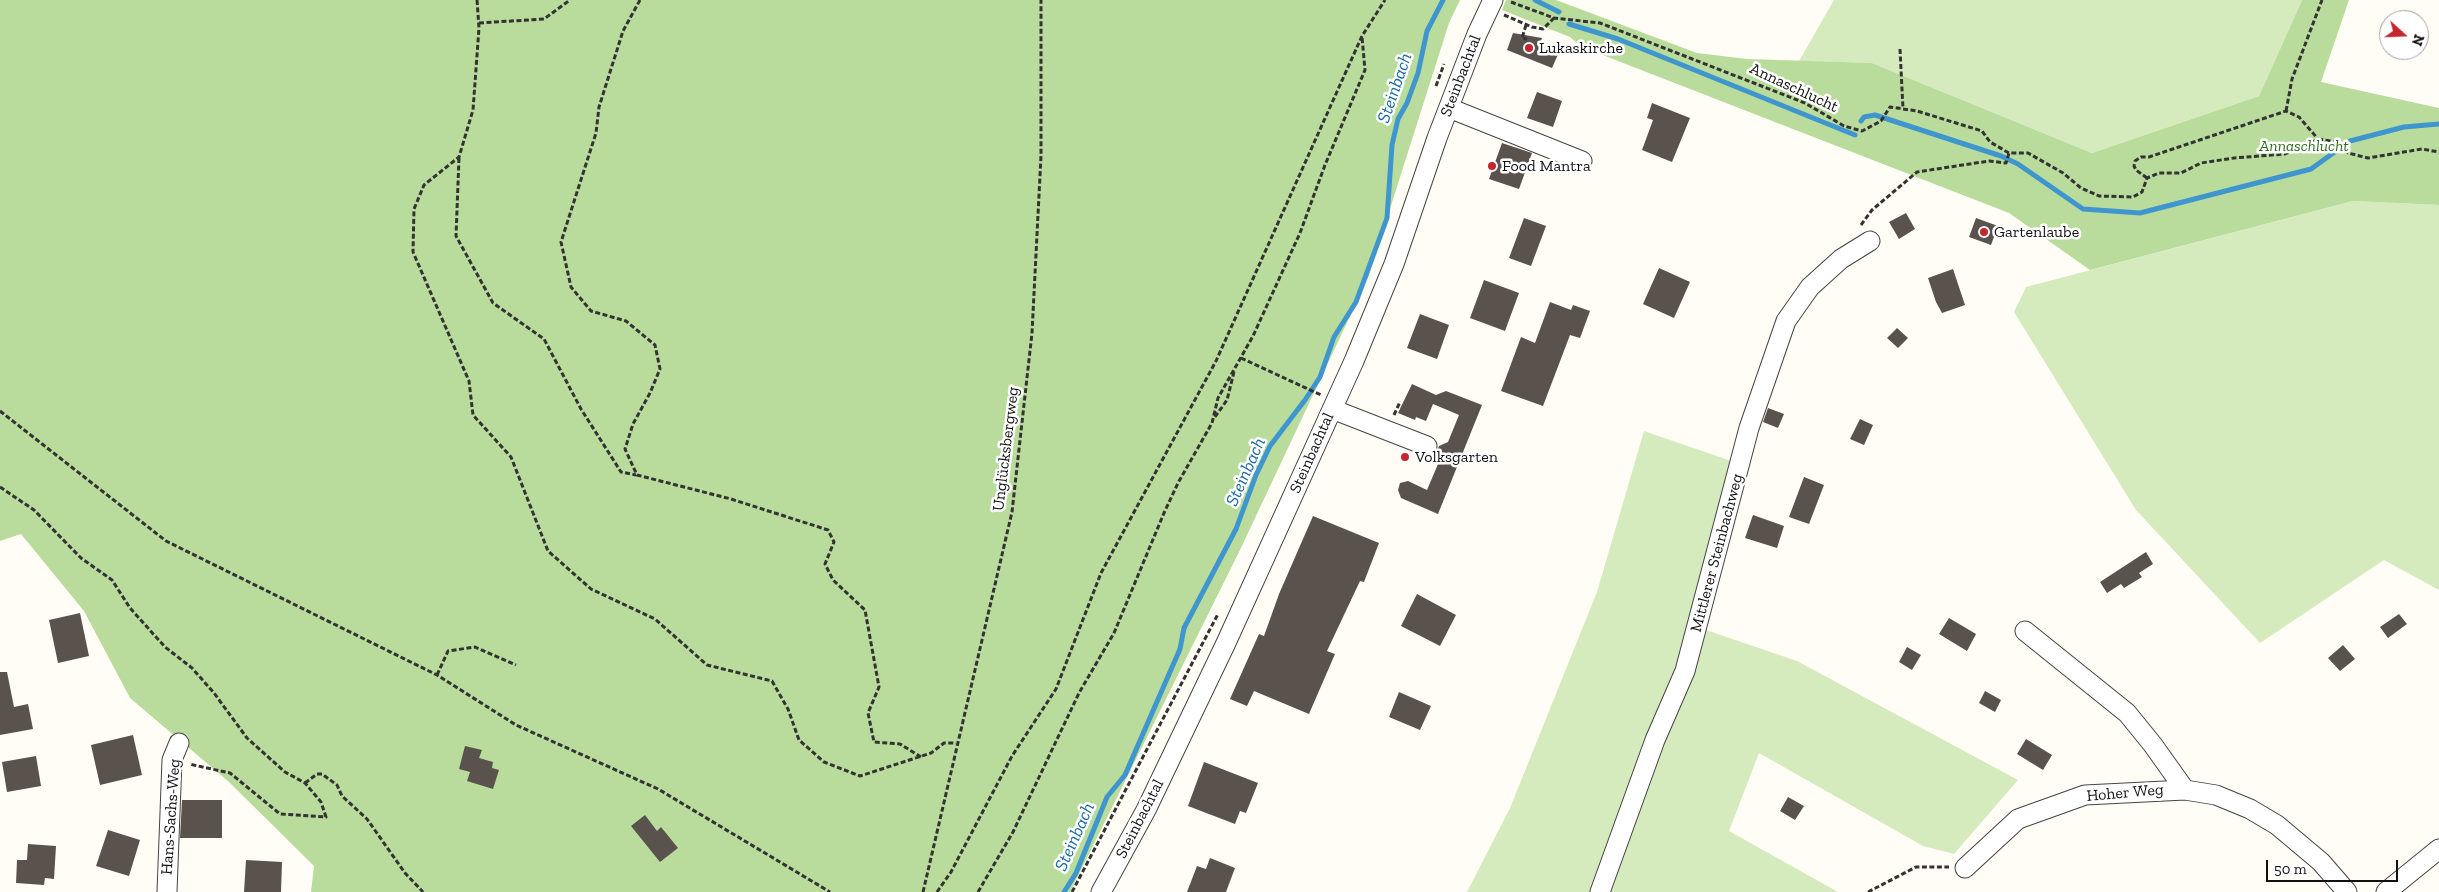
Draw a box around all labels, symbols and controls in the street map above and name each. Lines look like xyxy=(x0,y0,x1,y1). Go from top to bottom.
north arrow xyxy=(2379,10,2429,60)
street label: Steinbachtal xyxy=(1437,32,1485,120)
text: N xyxy=(2408,32,2427,48)
place label: Lukaskirche xyxy=(1539,38,1623,58)
marker: Lukaskirche xyxy=(1523,42,1535,54)
water label: Steinbach xyxy=(1373,50,1417,126)
street label: Annaschlucht xyxy=(1747,59,1841,117)
park label: Annaschlucht xyxy=(2259,136,2349,156)
place label: Food Mantra xyxy=(1502,156,1591,176)
marker: Food Mantra xyxy=(1486,160,1498,172)
place label: Gartenlaube xyxy=(1994,222,2079,242)
marker: Gartenlaube xyxy=(1978,226,1990,238)
street label: Unglücksbergweg xyxy=(989,386,1023,512)
street label: Steinbachtal xyxy=(1286,410,1338,496)
water label: Steinbach xyxy=(1221,434,1271,510)
place label: Volksgarten xyxy=(1415,447,1498,467)
marker: Volksgarten xyxy=(1399,451,1411,463)
street label: Mittlerer Steinbachweg xyxy=(1687,472,1747,634)
street label: Hans-Sachs-Weg xyxy=(157,758,185,876)
street label: Steinbachtal xyxy=(1112,776,1168,862)
street label: Hoher Weg xyxy=(2086,780,2164,806)
water label: Steinbach xyxy=(1050,799,1100,875)
scale bar xyxy=(2269,850,2402,882)
text: 50 m xyxy=(2274,860,2307,878)

